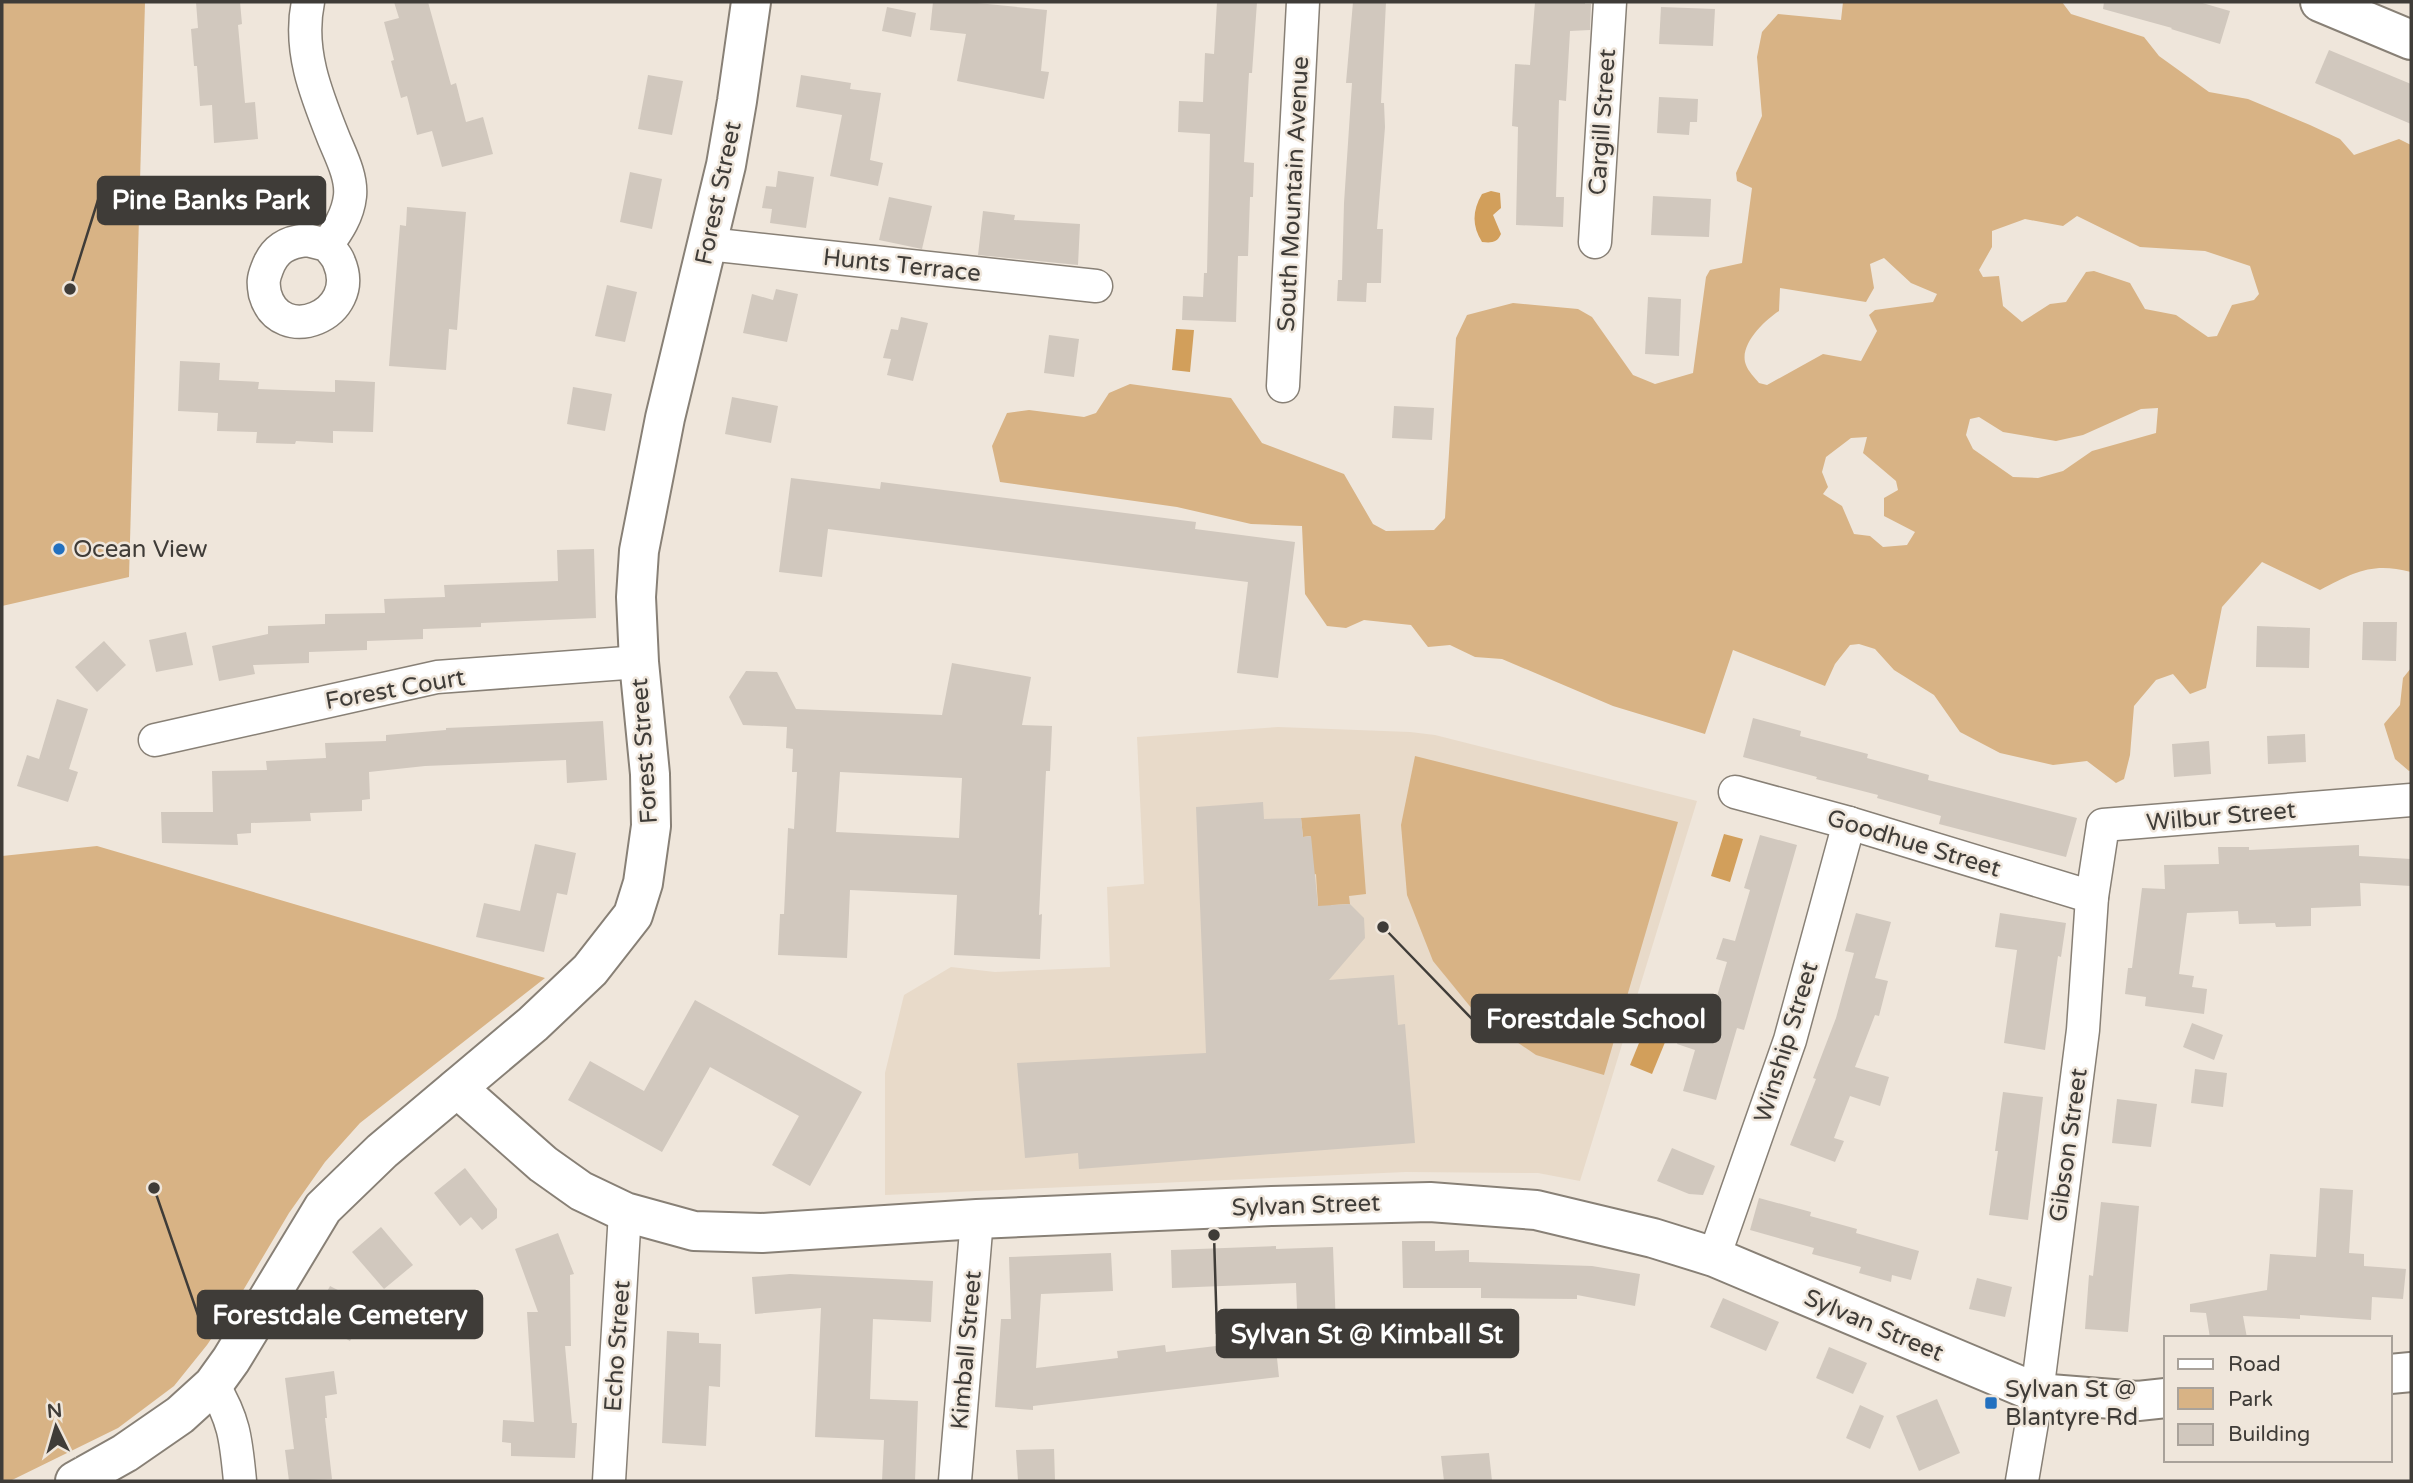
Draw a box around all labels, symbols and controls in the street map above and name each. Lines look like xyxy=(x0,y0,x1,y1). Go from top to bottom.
street label: Cargill Street xyxy=(1583,48,1622,196)
street label: South Mountain Avenue xyxy=(1272,56,1315,332)
street label: Forest Street xyxy=(689,119,748,268)
callout: Pine Banks Park xyxy=(98,177,325,224)
text: Pine Banks Park xyxy=(112,185,310,216)
street label: Hunts Terrace xyxy=(822,243,982,288)
place label: Ocean View xyxy=(73,535,208,564)
marker: Ocean View xyxy=(51,541,67,557)
street label: Forest Court xyxy=(323,663,467,716)
street label: Forest Street xyxy=(625,677,664,825)
street label: Wilbur Street xyxy=(2145,796,2297,837)
street label: Goodhue Street xyxy=(1824,803,2004,884)
street label: Winship Street xyxy=(1748,958,1825,1126)
callout: Forestdale School xyxy=(1472,995,1720,1042)
text: Forestdale School xyxy=(1486,1004,1706,1035)
street label: Gibson Street xyxy=(2043,1066,2094,1224)
street label: Sylvan Street xyxy=(1231,1188,1381,1223)
street label: Kimball Street xyxy=(945,1269,988,1431)
street label: Echo Street xyxy=(598,1279,637,1413)
street label: Sylvan Street xyxy=(1800,1283,1948,1368)
callout: Forestdale Cemetery xyxy=(198,1291,482,1338)
text: Forestdale Cemetery xyxy=(212,1300,468,1331)
callout: Sylvan St @ Kimball St xyxy=(1217,1310,1518,1357)
text: Sylvan St @ Kimball St xyxy=(1231,1319,1503,1350)
legend xyxy=(2164,1336,2392,1462)
text: Road xyxy=(2228,1352,2281,1377)
place label: Sylvan St @ Blantyre Rd xyxy=(2005,1375,2138,1432)
text: Park xyxy=(2228,1387,2273,1412)
north arrow xyxy=(21,1392,91,1462)
marker: Sylvan St @ Blantyre Rd xyxy=(1983,1395,1999,1411)
text: N xyxy=(46,1399,63,1423)
text: Building xyxy=(2228,1422,2310,1447)

